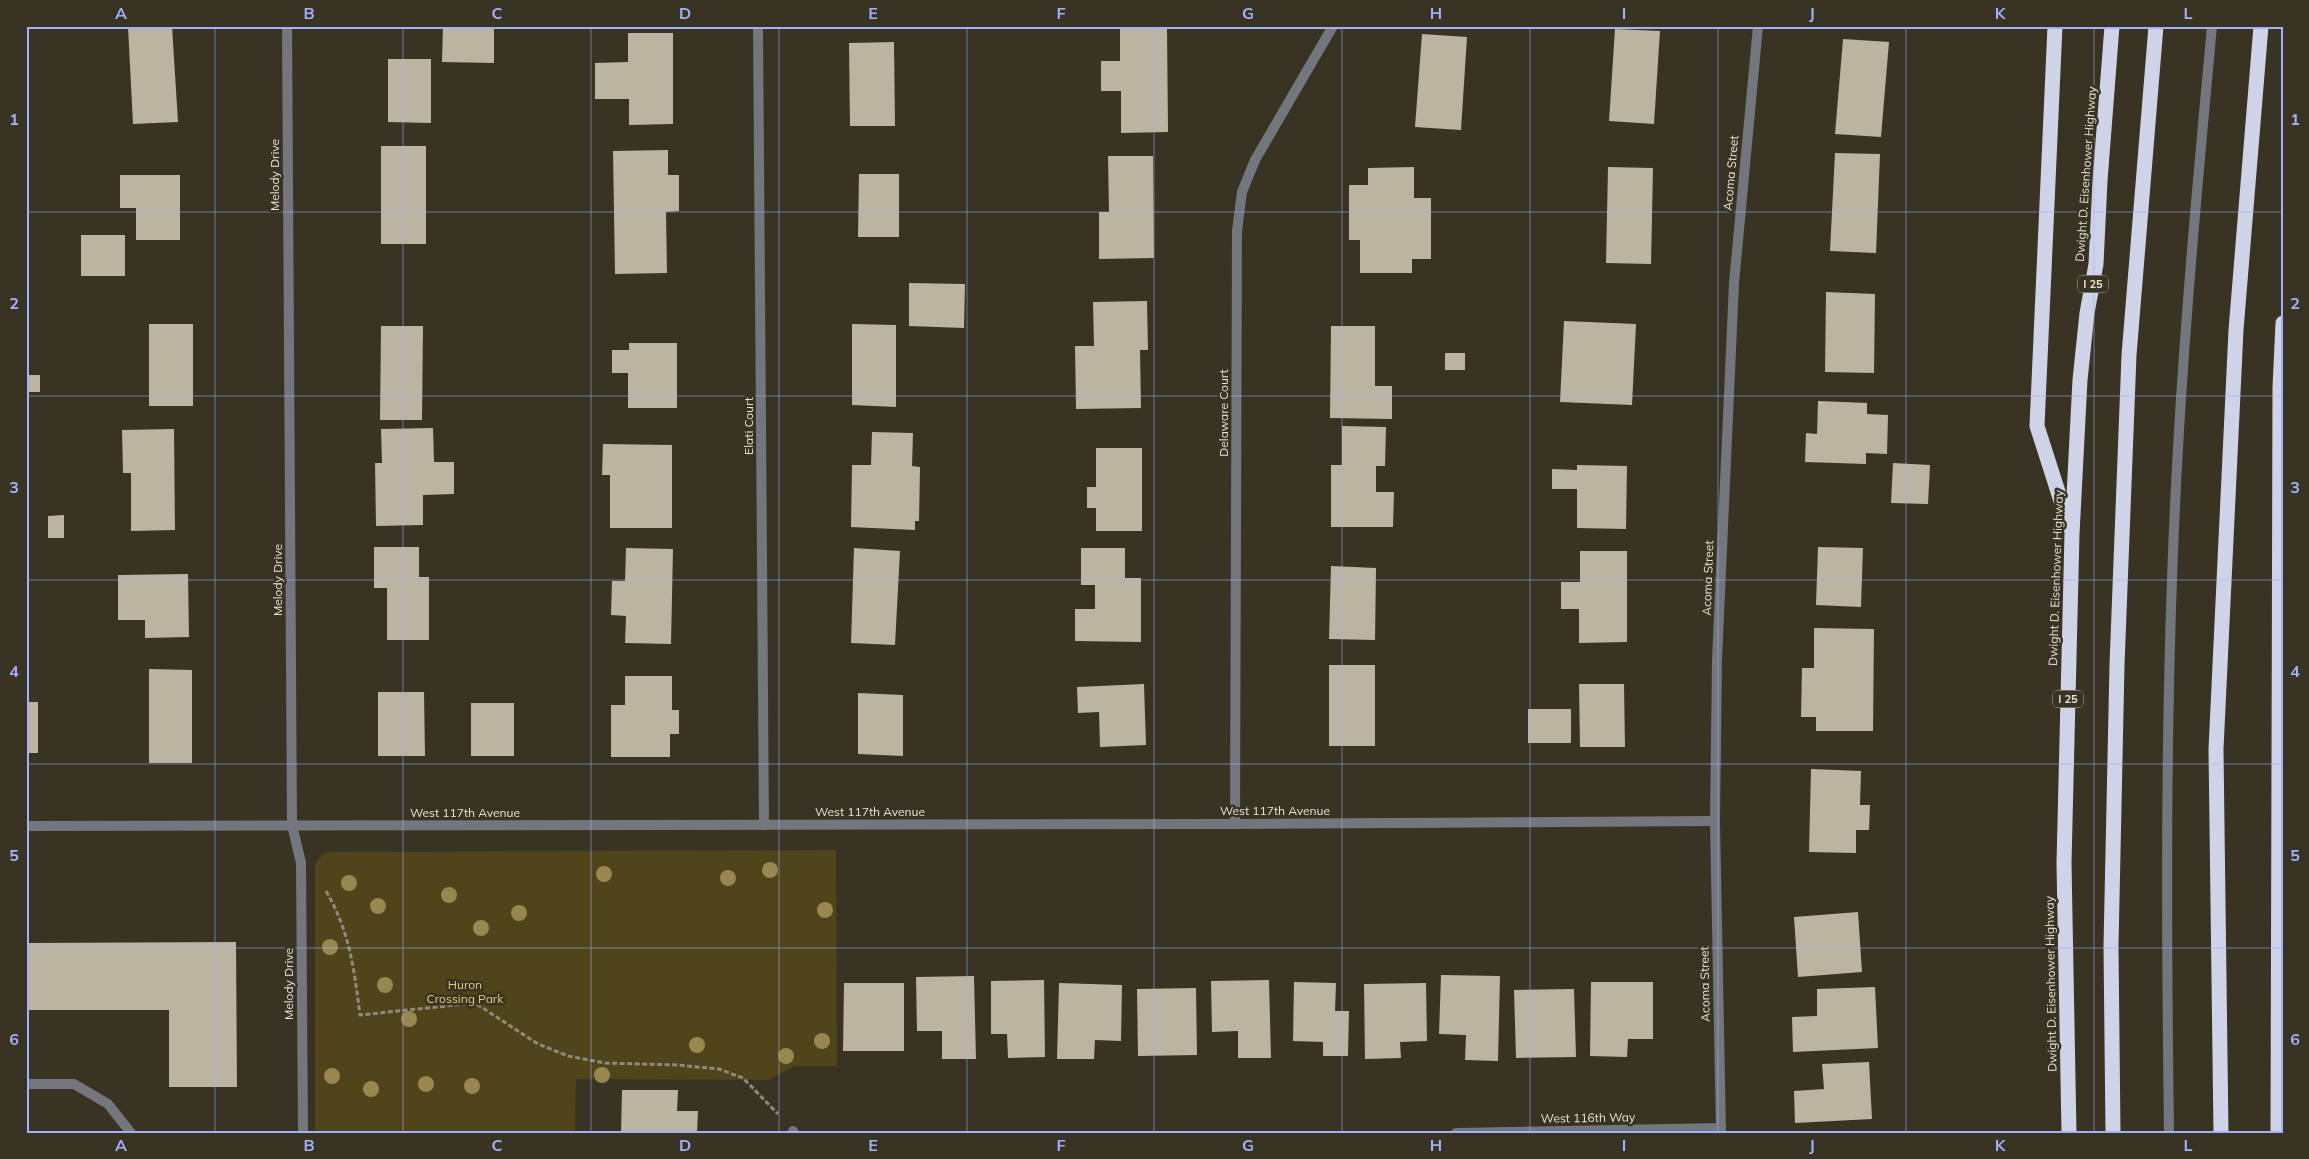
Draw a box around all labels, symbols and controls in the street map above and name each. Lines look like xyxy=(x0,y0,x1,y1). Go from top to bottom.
text: A xyxy=(115,3,127,23)
text: B xyxy=(303,3,315,23)
text: C xyxy=(492,3,503,23)
text: D xyxy=(679,3,691,23)
text: E xyxy=(868,3,878,23)
text: F xyxy=(1056,3,1066,23)
text: G xyxy=(1242,3,1254,23)
text: H xyxy=(1430,3,1442,23)
text: I xyxy=(1622,3,1626,23)
text: J xyxy=(1809,3,1815,23)
text: K xyxy=(1995,3,2007,23)
text: L xyxy=(2184,3,2193,23)
street label: Dwight D. Eisenhower Highway xyxy=(2072,85,2099,262)
text: 1 xyxy=(9,109,19,129)
text: 1 xyxy=(2290,109,2300,129)
street label: Acoma Street xyxy=(1720,135,1741,211)
street label: Melody Drive xyxy=(267,139,282,211)
road number: I 25 xyxy=(2078,276,2108,292)
text: 2 xyxy=(9,293,19,313)
text: 2 xyxy=(2290,293,2300,313)
street label: Delaware Court xyxy=(1216,369,1231,457)
street label: Elati Court xyxy=(741,397,756,455)
text: 3 xyxy=(9,477,19,497)
text: 3 xyxy=(2290,477,2300,497)
street label: Dwight D. Eisenhower Highway xyxy=(2045,489,2066,666)
street label: Acoma Street xyxy=(1699,540,1716,616)
street label: Melody Drive xyxy=(270,544,285,616)
text: 4 xyxy=(9,661,19,681)
text: 4 xyxy=(2290,661,2300,681)
road number: I 25 xyxy=(2053,691,2083,708)
street label: West 117th Avenue xyxy=(1220,803,1330,818)
street label: West 117th Avenue xyxy=(815,804,925,819)
street label: West 117th Avenue xyxy=(410,805,520,820)
text: 5 xyxy=(9,845,19,865)
text: 5 xyxy=(2290,845,2300,865)
street label: Dwight D. Eisenhower Highway xyxy=(2041,895,2060,1072)
street label: Acoma Street xyxy=(1696,946,1713,1022)
street label: Melody Drive xyxy=(281,948,296,1020)
park label: Huron Crossing Park xyxy=(427,977,504,1006)
text: 6 xyxy=(9,1029,19,1049)
text: 6 xyxy=(2290,1029,2300,1049)
street label: West 116th Way xyxy=(1541,1109,1636,1126)
text: A xyxy=(115,1135,127,1155)
text: B xyxy=(303,1135,315,1155)
text: C xyxy=(492,1135,503,1155)
text: D xyxy=(679,1135,691,1155)
text: E xyxy=(868,1135,878,1155)
text: F xyxy=(1056,1135,1066,1155)
text: G xyxy=(1242,1135,1254,1155)
text: H xyxy=(1430,1135,1442,1155)
text: I xyxy=(1622,1135,1626,1155)
text: J xyxy=(1809,1135,1815,1155)
text: K xyxy=(1995,1135,2007,1155)
text: L xyxy=(2184,1135,2193,1155)

